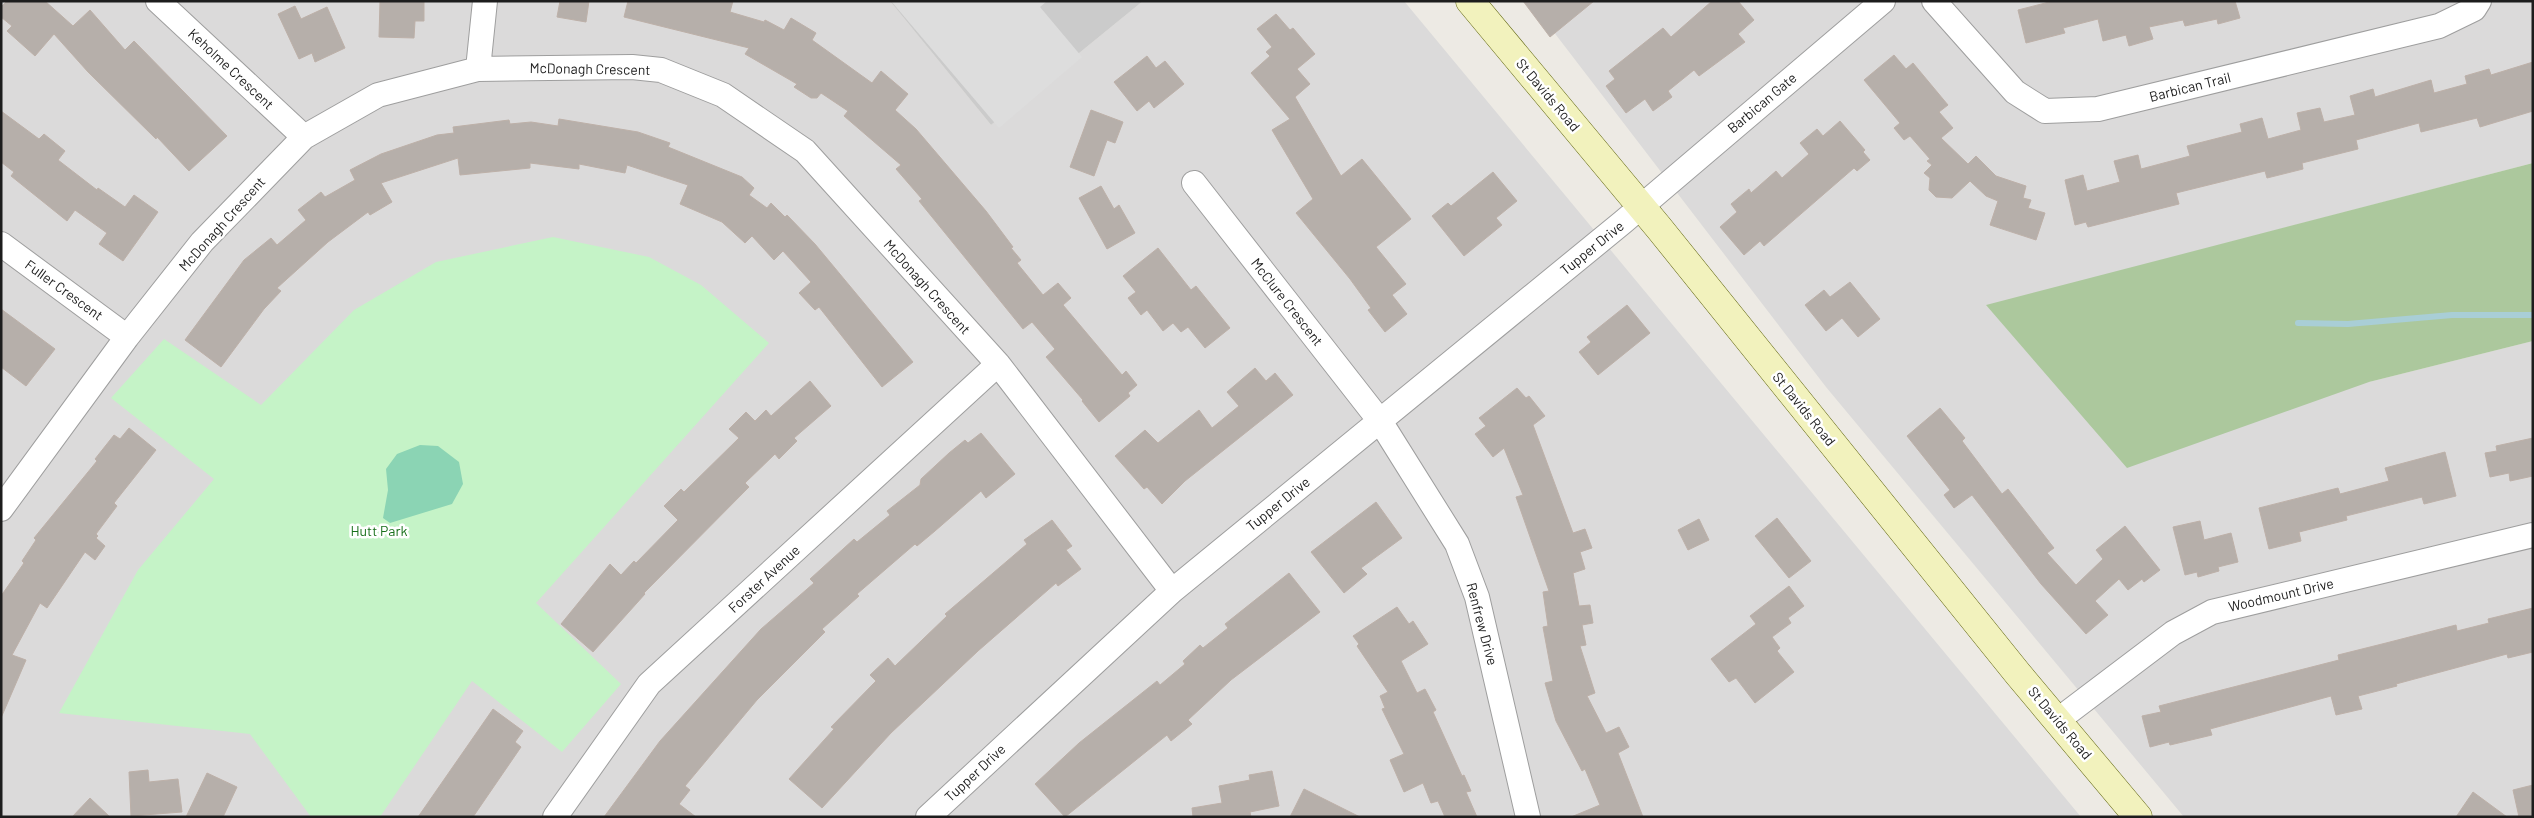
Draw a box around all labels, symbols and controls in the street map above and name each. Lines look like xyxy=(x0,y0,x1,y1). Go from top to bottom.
street label: Keholme Crescent xyxy=(185,25,278,113)
street label: St Davids Road xyxy=(1513,55,1584,135)
street label: McDonagh Crescent xyxy=(529,59,651,78)
street label: Barbican Trail xyxy=(2147,68,2232,105)
street label: Barbican Gate xyxy=(1724,69,1800,136)
street label: McDonagh Crescent xyxy=(175,173,268,274)
street label: Tupper Drive xyxy=(1557,217,1627,278)
street label: McDonagh Crescent xyxy=(881,236,974,337)
street label: McClure Crescent xyxy=(1248,254,1327,349)
street label: Fuller Crescent xyxy=(22,256,106,324)
street label: St Davids Road xyxy=(1769,368,1839,449)
street label: Tupper Drive xyxy=(1243,473,1313,534)
park label: Hutt Park xyxy=(350,522,408,539)
street label: Forster Avenue xyxy=(724,541,803,616)
street label: Woodmount Drive xyxy=(2226,574,2335,615)
street label: Renfrew Drive xyxy=(1463,581,1502,667)
street label: St Davids Road xyxy=(2025,683,2096,763)
street label: Tupper Drive xyxy=(941,740,1009,805)

